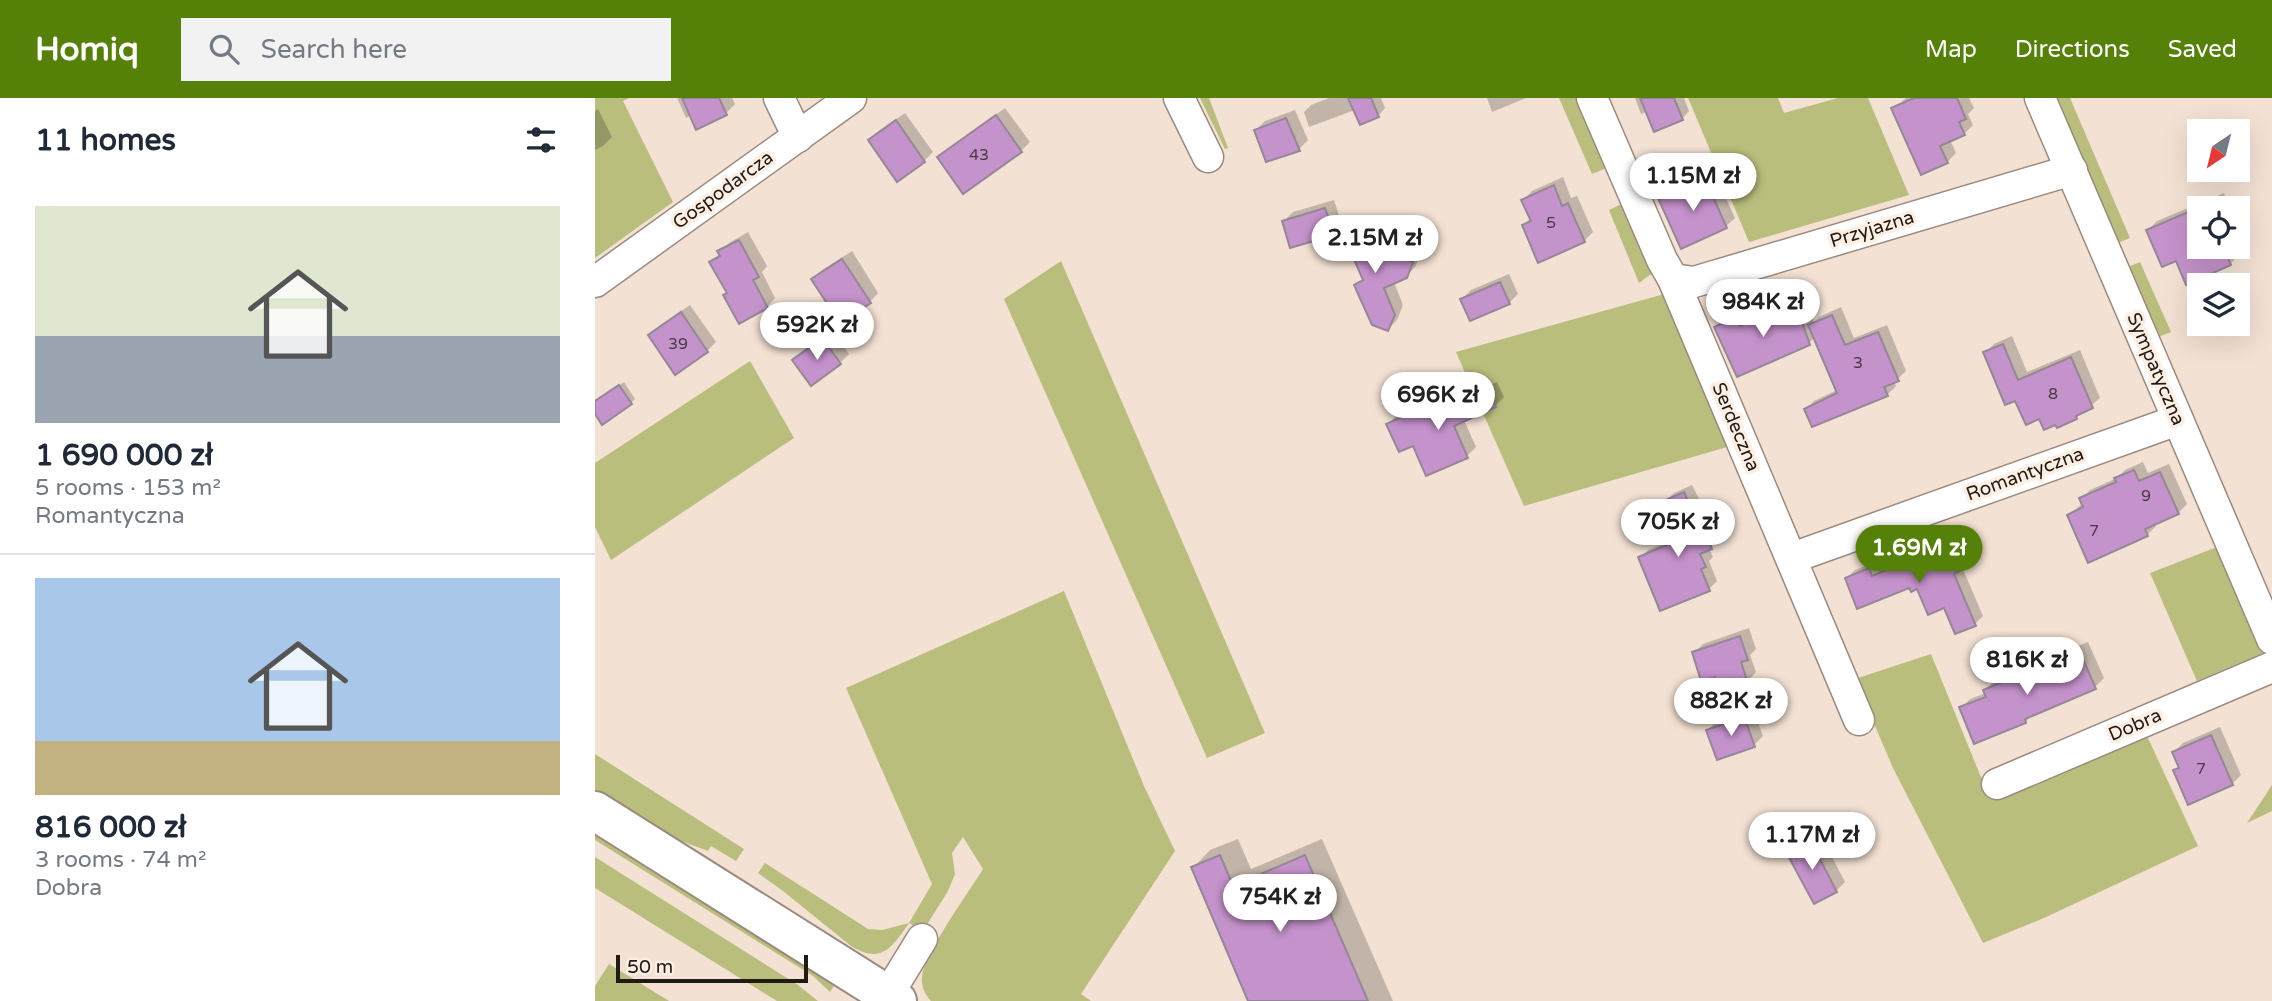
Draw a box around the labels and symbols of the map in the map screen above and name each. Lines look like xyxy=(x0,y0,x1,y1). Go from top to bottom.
north arrow xyxy=(2187,119,2251,182)
house number: 43 xyxy=(969,145,989,165)
street label: Gospodarcza xyxy=(669,146,777,234)
pin: 1.15M zł xyxy=(1621,153,1765,213)
street label: Przyjazna xyxy=(1827,206,1917,252)
house number: 5 xyxy=(1546,213,1556,233)
pin: 2.15M zł xyxy=(1303,216,1447,275)
pin: 984K zł xyxy=(1698,280,1828,339)
pin: 592K zł xyxy=(752,302,882,362)
street label: Sympatyczna xyxy=(2122,309,2190,429)
house number: 39 xyxy=(668,334,688,354)
house number: 3 xyxy=(1853,353,1863,373)
pin: 696K zł xyxy=(1373,372,1503,432)
street label: Serdeczna xyxy=(1708,379,1764,475)
house number: 8 xyxy=(2048,384,2058,404)
street label: Romantyczna xyxy=(1963,443,2087,505)
house number: 9 xyxy=(2141,486,2151,506)
pin: 705K zł xyxy=(1613,500,1743,559)
house number: 7 xyxy=(2089,521,2099,541)
pin: 1.69M zł xyxy=(1847,526,1991,585)
pin: 816K zł xyxy=(1962,638,2092,697)
pin: 882K zł xyxy=(1666,678,1796,738)
street label: Dobra xyxy=(2105,704,2165,746)
house number: 7 xyxy=(2196,759,2206,779)
pin: 1.17M zł xyxy=(1740,812,1884,872)
pin: 754K zł xyxy=(1215,874,1345,934)
scale bar xyxy=(616,952,809,984)

